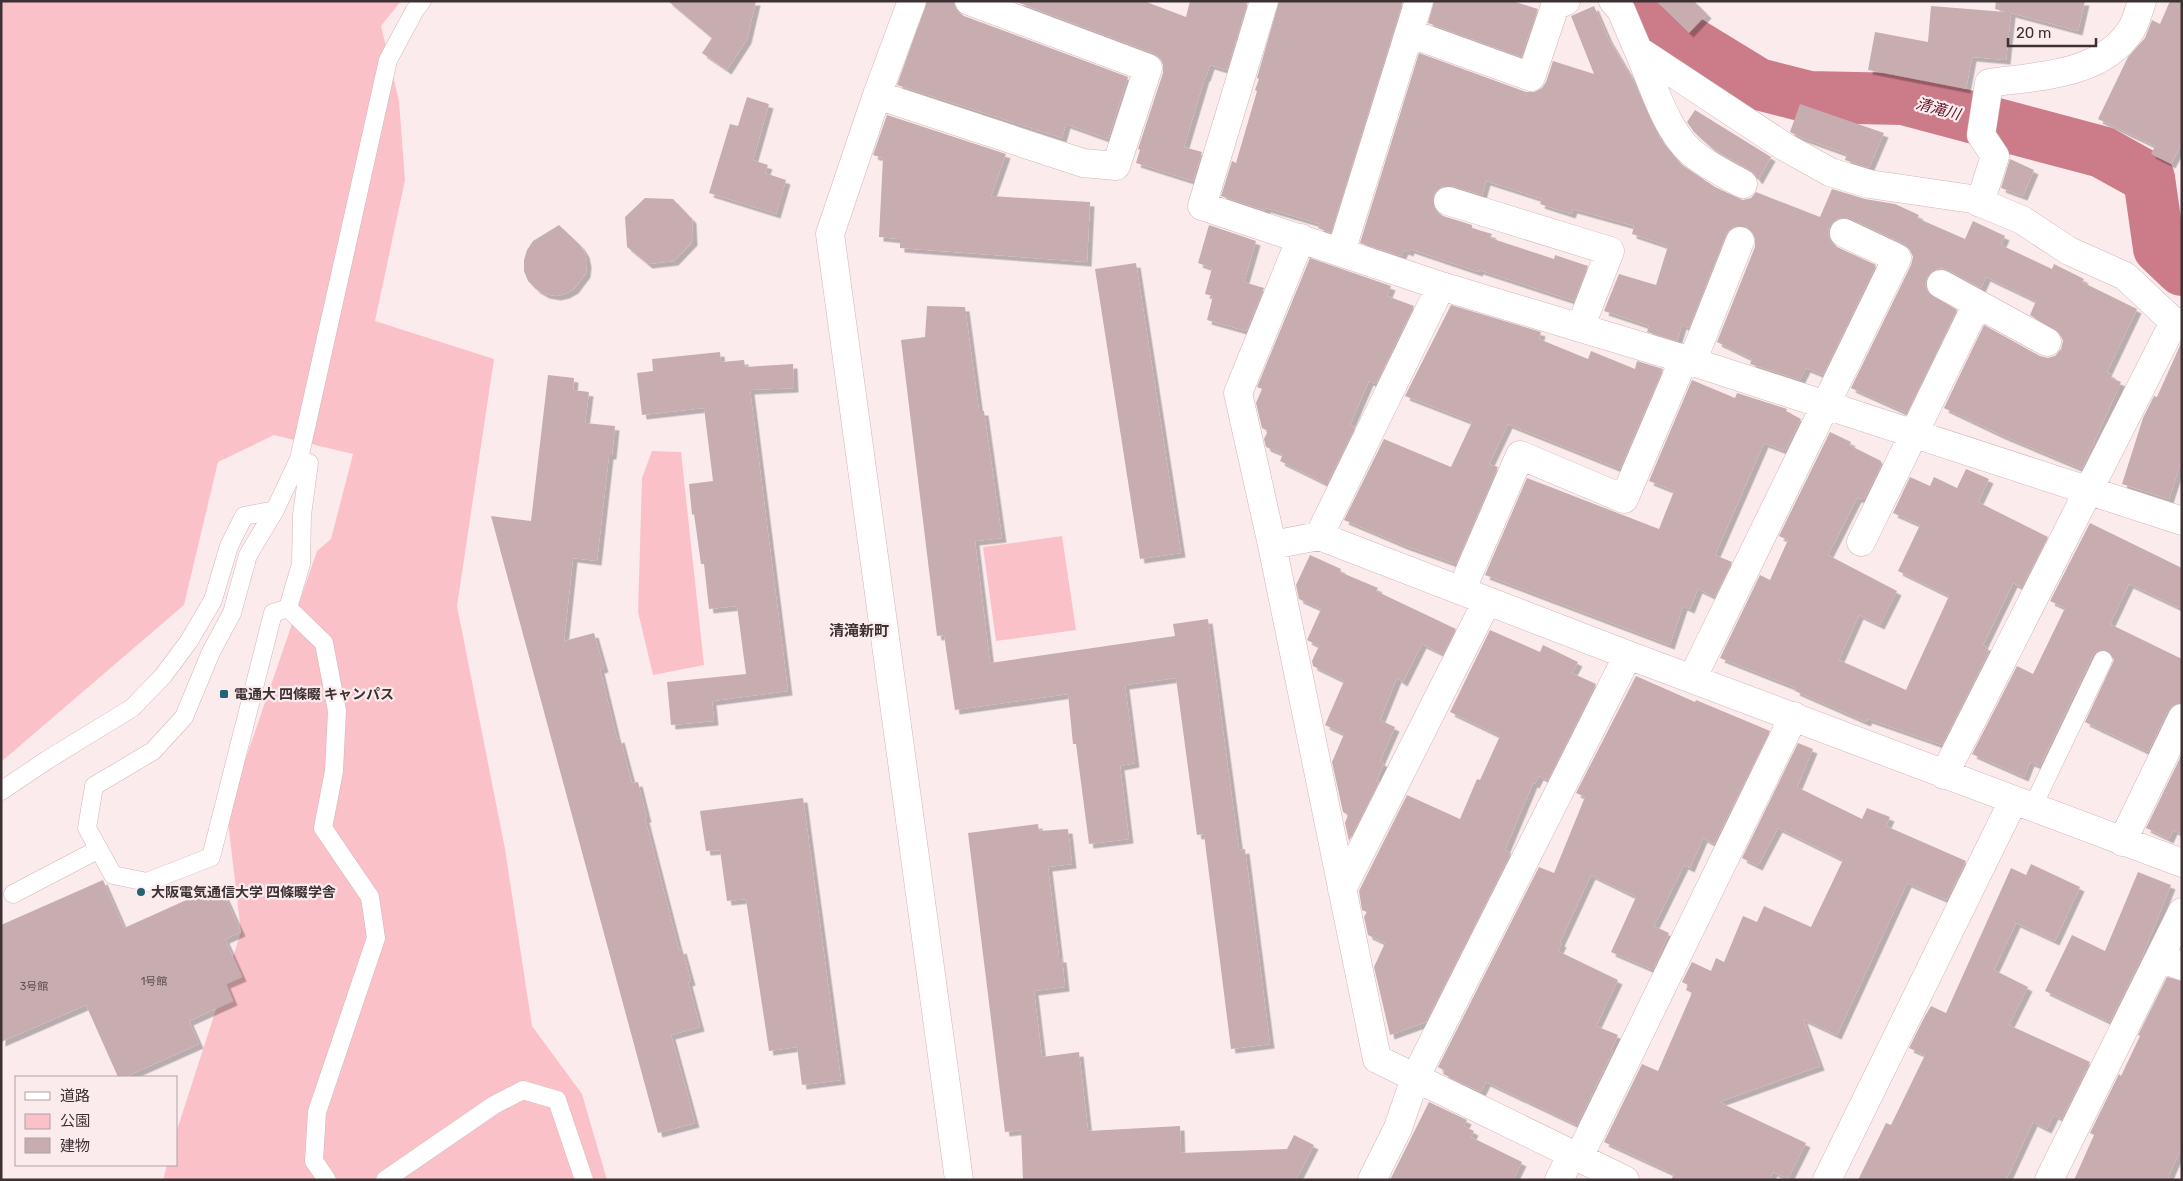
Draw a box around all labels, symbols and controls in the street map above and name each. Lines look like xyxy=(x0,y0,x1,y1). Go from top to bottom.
scale bar xyxy=(2008,15,2096,47)
text: 20 m xyxy=(2016,24,2051,42)
water label: 清滝川 xyxy=(1914,94,1964,124)
district label: 清滝新町 xyxy=(829,622,889,640)
place label: 電通大 四條畷 キャンパス xyxy=(234,686,394,703)
marker: 電通大 四條畷 キャンパス xyxy=(218,688,230,700)
place label: 大阪電気通信大学 四條畷学舎 xyxy=(151,884,336,901)
marker: 大阪電気通信大学 四條畷学舎 xyxy=(135,886,147,898)
house number: 1号館 xyxy=(141,975,167,988)
house number: 3号館 xyxy=(20,980,48,993)
legend xyxy=(15,1076,178,1166)
text: 道路 xyxy=(60,1087,90,1105)
text: 公園 xyxy=(60,1112,90,1130)
text: 建物 xyxy=(60,1137,90,1155)

